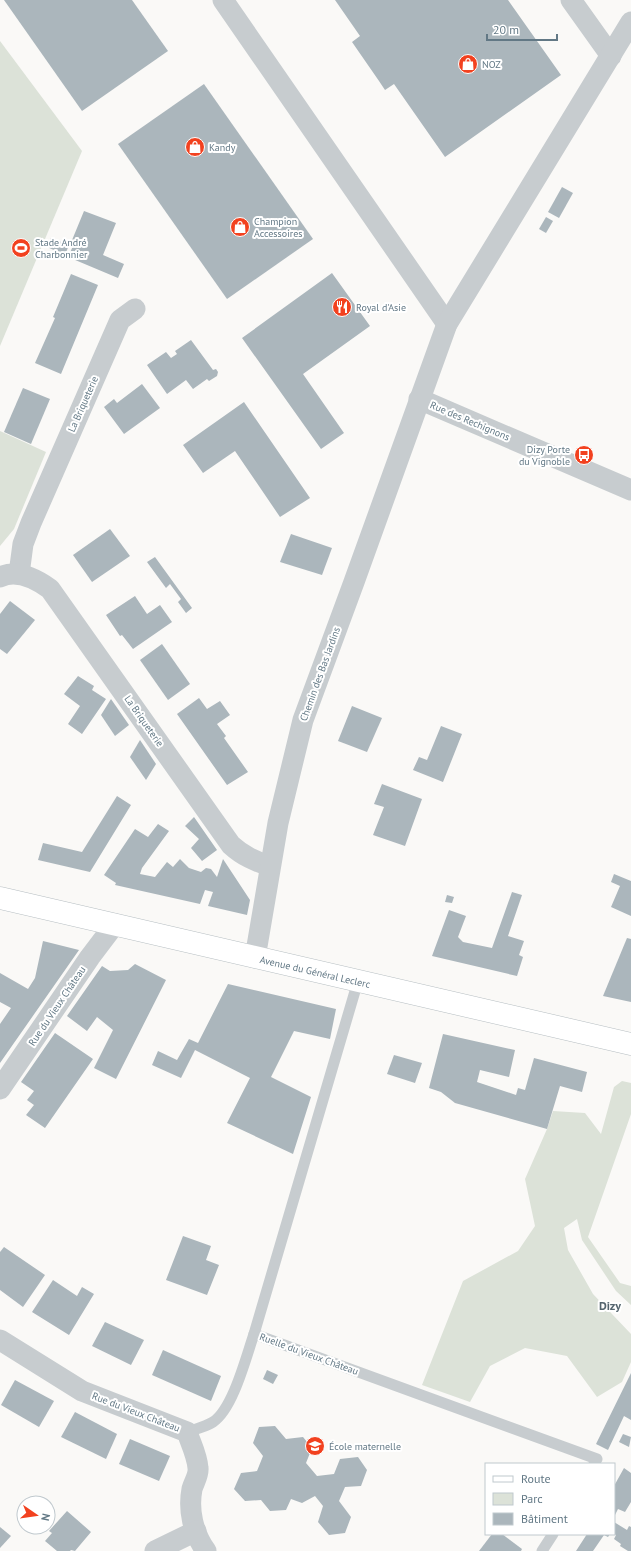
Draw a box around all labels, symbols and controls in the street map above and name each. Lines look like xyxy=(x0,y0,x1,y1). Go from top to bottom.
scale bar xyxy=(487,16,557,42)
text: 20 m xyxy=(493,22,519,37)
shop icon: NOZ xyxy=(457,53,479,75)
place label: NOZ xyxy=(482,58,501,71)
shop icon: Kandy xyxy=(184,136,206,158)
place label: Kandy xyxy=(209,141,236,154)
place label: Champion Accessoires xyxy=(254,215,303,240)
shop icon: Champion Accessoires xyxy=(229,216,251,238)
place label: Stade André Charbonnier xyxy=(35,236,88,261)
sports icon: Stade André Charbonnier xyxy=(10,237,32,259)
restaurant icon: Royal d'Asie xyxy=(331,296,353,318)
place label: Royal d'Asie xyxy=(356,301,406,314)
street label: La Briqueterie xyxy=(65,374,101,434)
street label: Rue des Rechignons xyxy=(428,398,512,444)
place label: Dizy Porte du Vignoble xyxy=(519,443,570,468)
bus stop icon: Dizy Porte du Vignoble xyxy=(573,444,595,466)
street label: Chemin des Bas Jardins xyxy=(297,625,343,723)
street label: La Briqueterie xyxy=(121,693,167,749)
street label: Avenue du Général Leclerc xyxy=(258,953,372,991)
street label: Rue du Vieux Château xyxy=(26,964,88,1048)
district label: Dizy xyxy=(599,1298,621,1313)
street label: Ruelle du Vieux Château xyxy=(258,1330,360,1378)
street label: Rue du Vieux Château xyxy=(90,1389,182,1435)
school or university icon: École maternelle xyxy=(304,1435,326,1457)
place label: École maternelle xyxy=(329,1440,401,1453)
legend xyxy=(485,1463,615,1535)
text: Route xyxy=(521,1471,551,1486)
text: Parc xyxy=(521,1491,543,1506)
north arrow xyxy=(16,1495,56,1535)
text: Bâtiment xyxy=(521,1511,568,1526)
text: N xyxy=(38,1512,53,1522)

